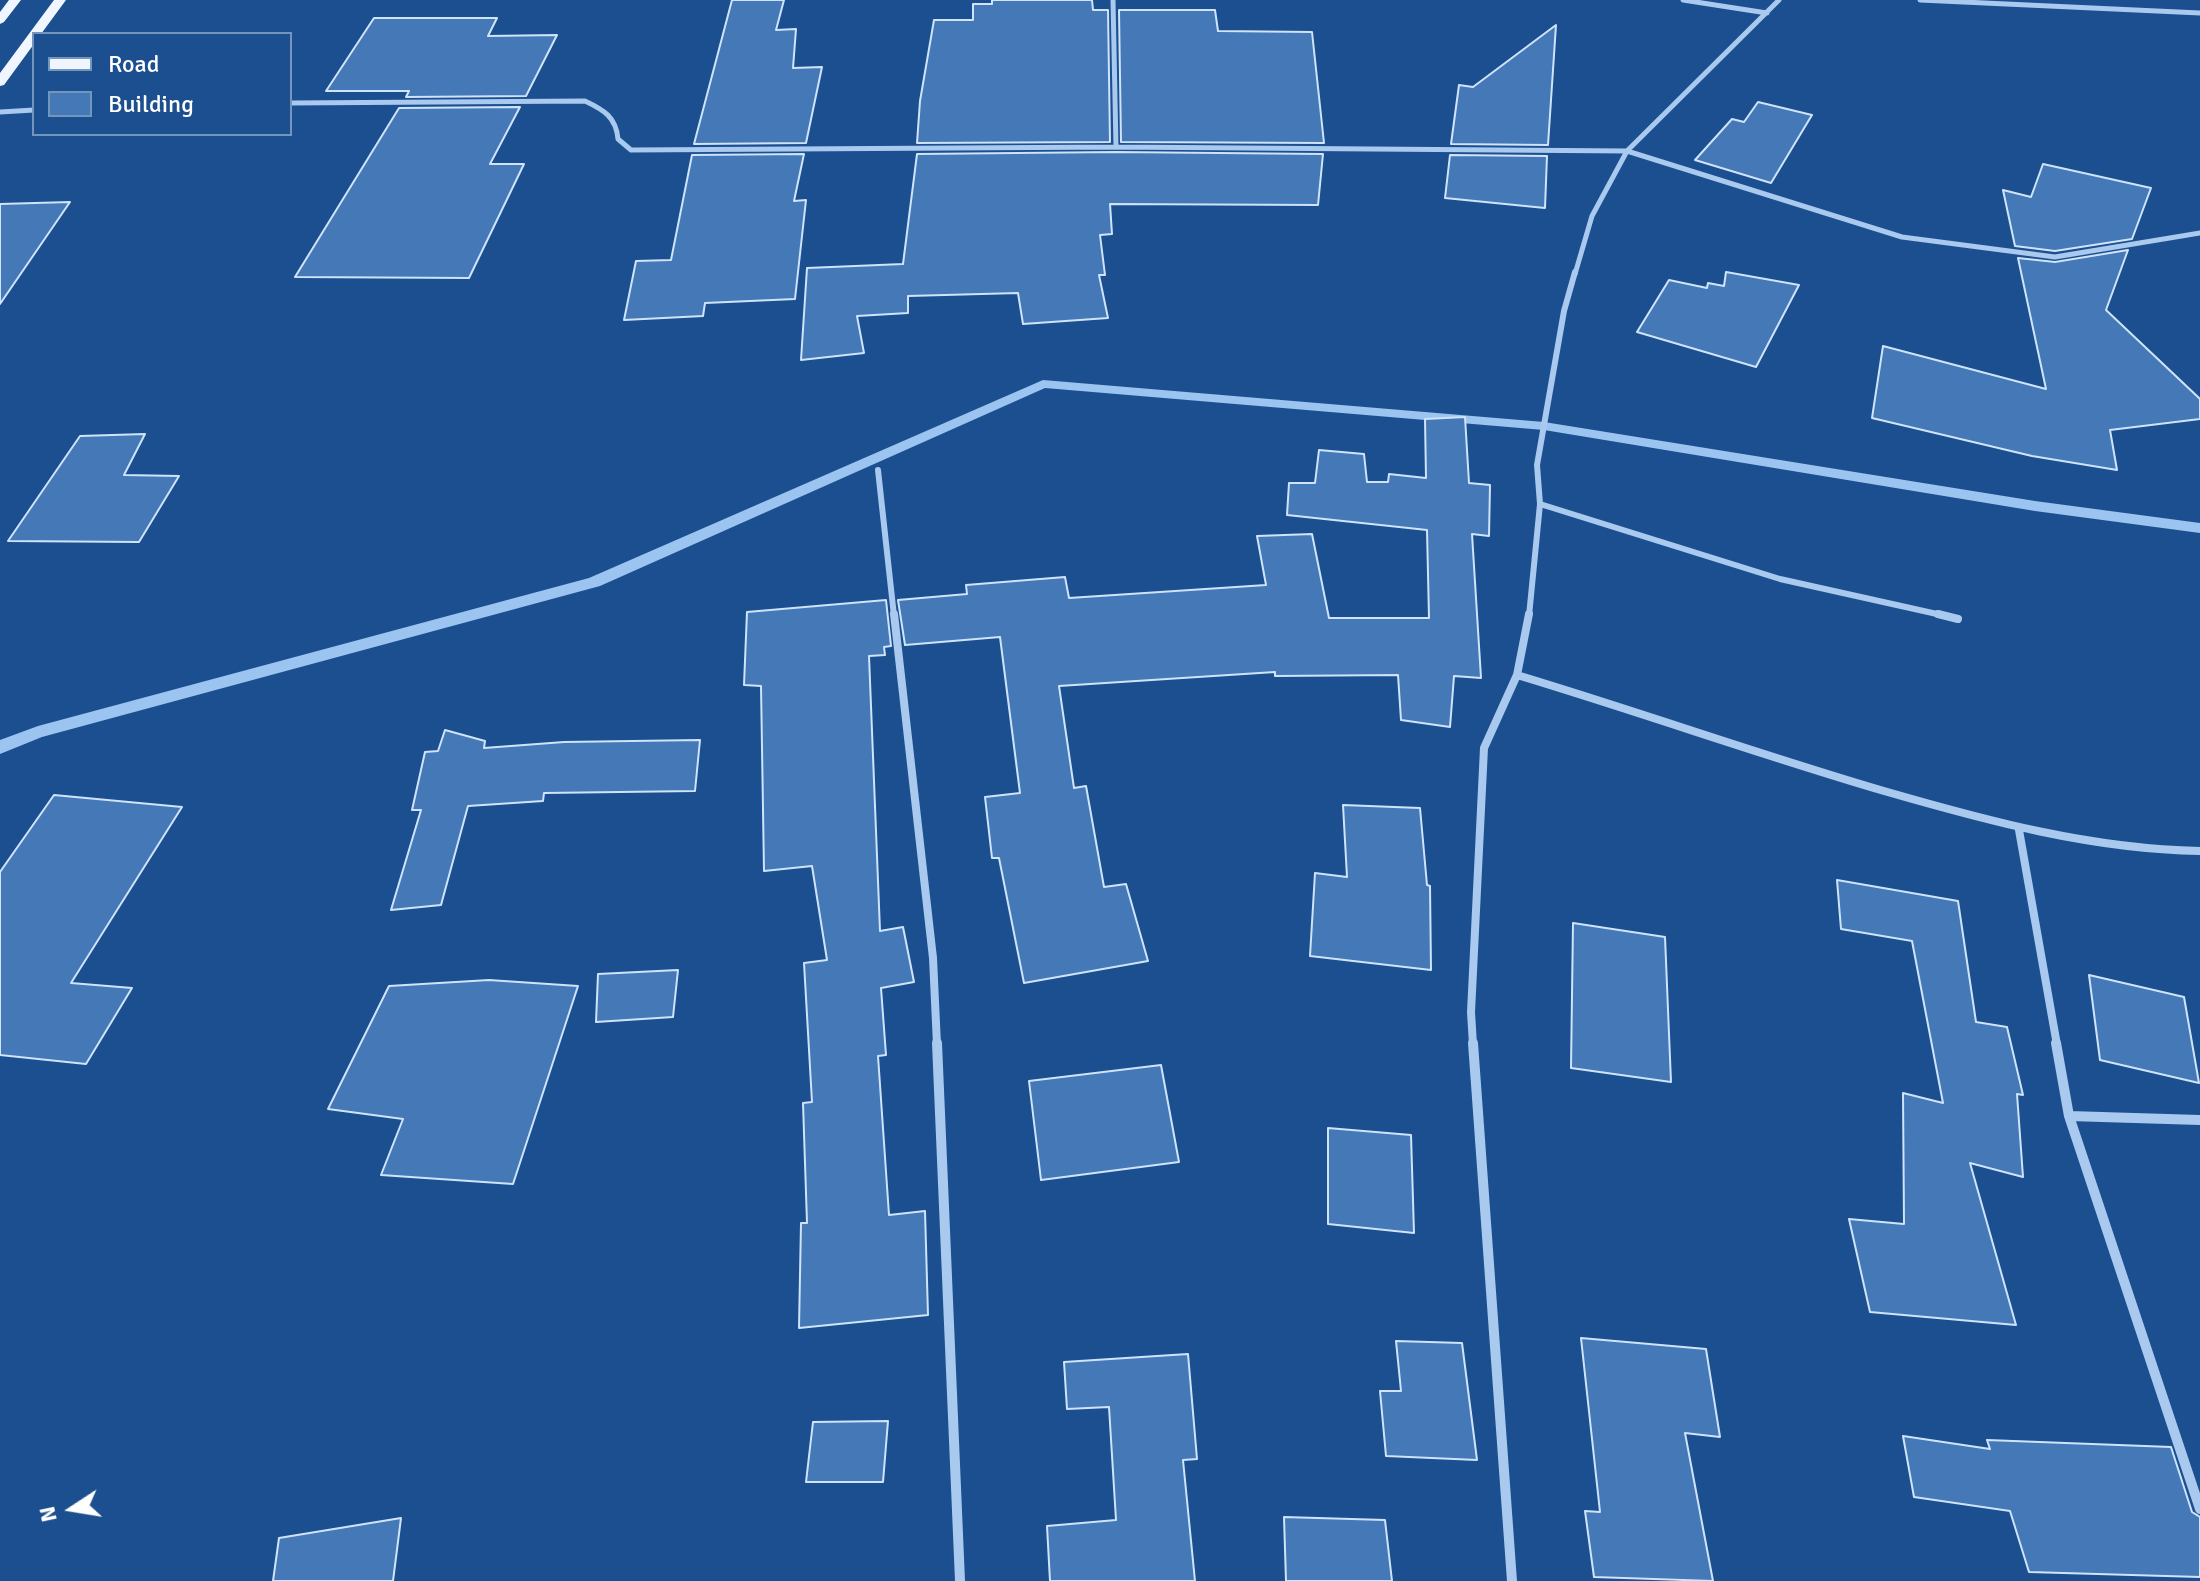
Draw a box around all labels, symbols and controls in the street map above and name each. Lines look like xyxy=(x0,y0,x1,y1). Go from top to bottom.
legend xyxy=(32,32,292,136)
text: Road xyxy=(108,49,159,79)
text: Building xyxy=(108,89,194,119)
north arrow xyxy=(32,1469,112,1549)
text: N xyxy=(33,1504,63,1524)

